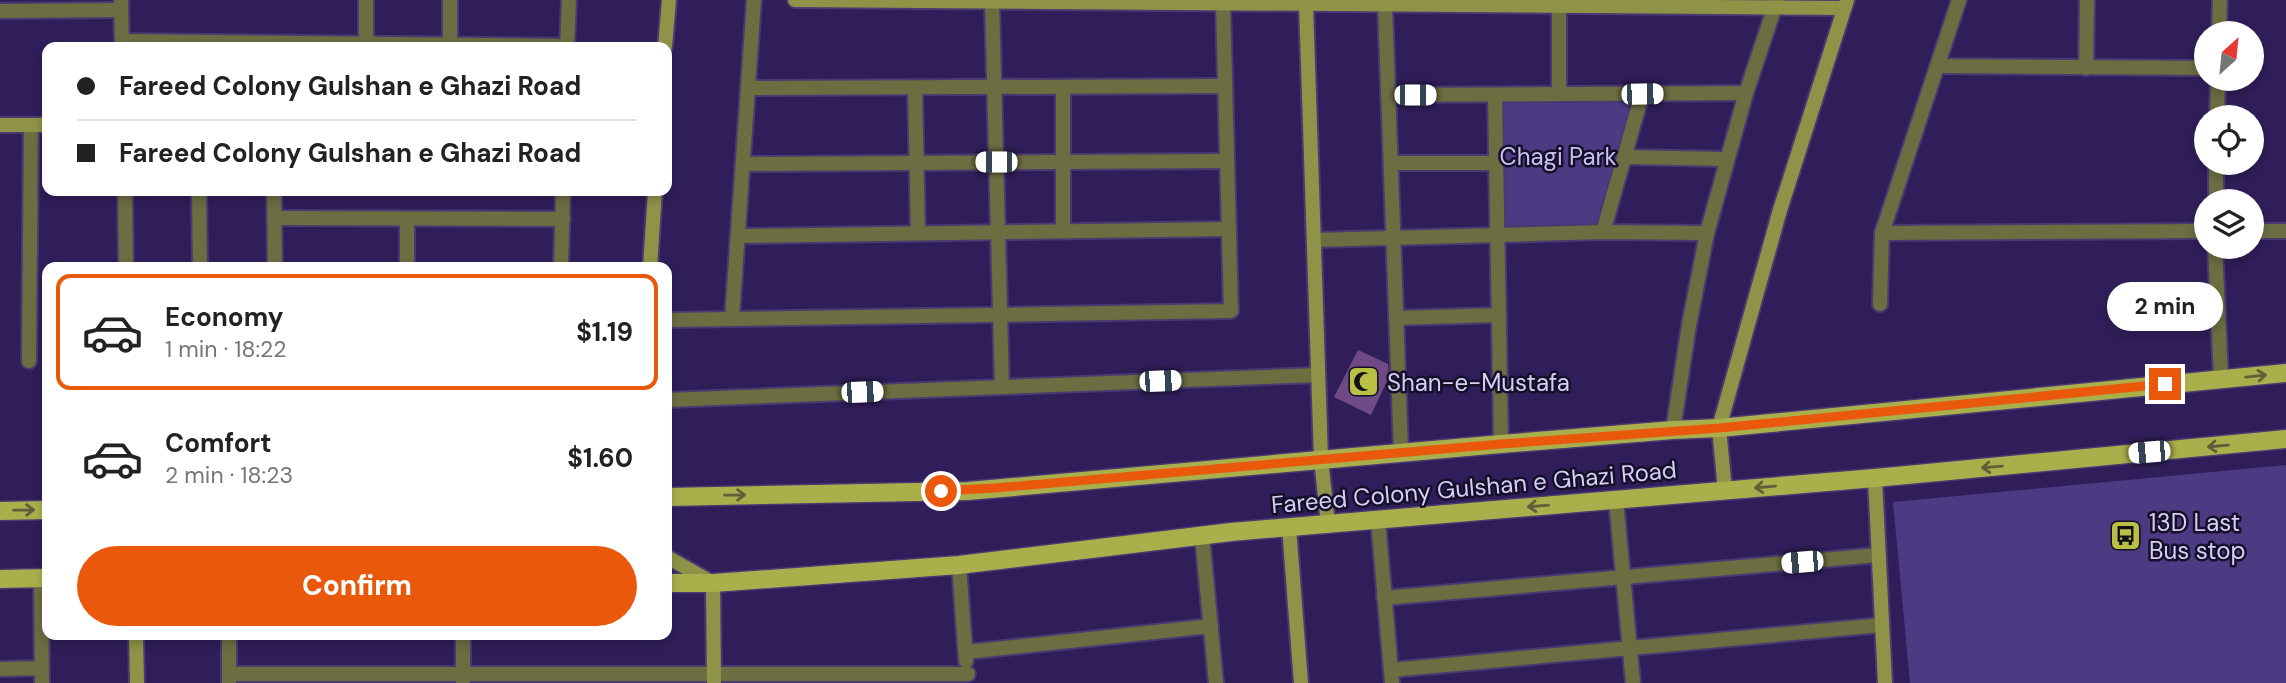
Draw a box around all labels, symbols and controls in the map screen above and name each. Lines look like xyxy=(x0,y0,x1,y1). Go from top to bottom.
north arrow xyxy=(2194,21,2264,91)
map controls xyxy=(2194,21,2264,259)
text: Fareed Colony Gulshan e Ghazi Road xyxy=(119,69,581,103)
car xyxy=(1621,83,1664,105)
car xyxy=(1395,85,1437,106)
button: locate xyxy=(2194,105,2264,175)
text: Fareed Colony Gulshan e Ghazi Road xyxy=(119,136,581,170)
park label: Chagi Park xyxy=(1500,141,1617,172)
car xyxy=(976,152,1018,173)
button: layers xyxy=(2194,189,2264,259)
callout: 2 min xyxy=(2107,282,2223,332)
text: 2 min xyxy=(2135,291,2195,321)
text: Economy xyxy=(165,300,283,334)
icon: car xyxy=(81,301,144,364)
text: $1.19 xyxy=(576,315,633,349)
text: 1 min · 18:22 xyxy=(165,334,287,364)
mosque icon: Shan-e-Mustafa xyxy=(1347,365,1381,399)
place label: Shan-e-Mustafa xyxy=(1387,367,1570,398)
route end xyxy=(2149,368,2181,400)
one-way arrow xyxy=(2244,369,2267,382)
car xyxy=(1139,370,1182,392)
car xyxy=(841,381,884,403)
text: Comfort xyxy=(165,426,271,460)
icon: car xyxy=(81,427,144,490)
one-way arrow xyxy=(2207,439,2230,452)
car xyxy=(2128,440,2171,464)
text: $1.60 xyxy=(567,441,633,475)
street label: Fareed Colony Gulshan e Ghazi Road xyxy=(1270,454,1678,520)
text: 2 min · 18:23 xyxy=(165,460,293,490)
one-way arrow xyxy=(1981,461,2003,474)
route start xyxy=(925,475,957,507)
one-way arrow xyxy=(1754,481,1777,494)
one-way arrow xyxy=(723,489,746,502)
one-way arrow xyxy=(1527,500,1550,513)
one-way arrow xyxy=(12,503,35,517)
place label: 13D Last Bus stop xyxy=(2149,507,2246,566)
bus stop icon: 13D Last Bus stop xyxy=(2109,519,2143,553)
button: Confirm xyxy=(77,546,637,626)
car xyxy=(1781,550,1824,574)

